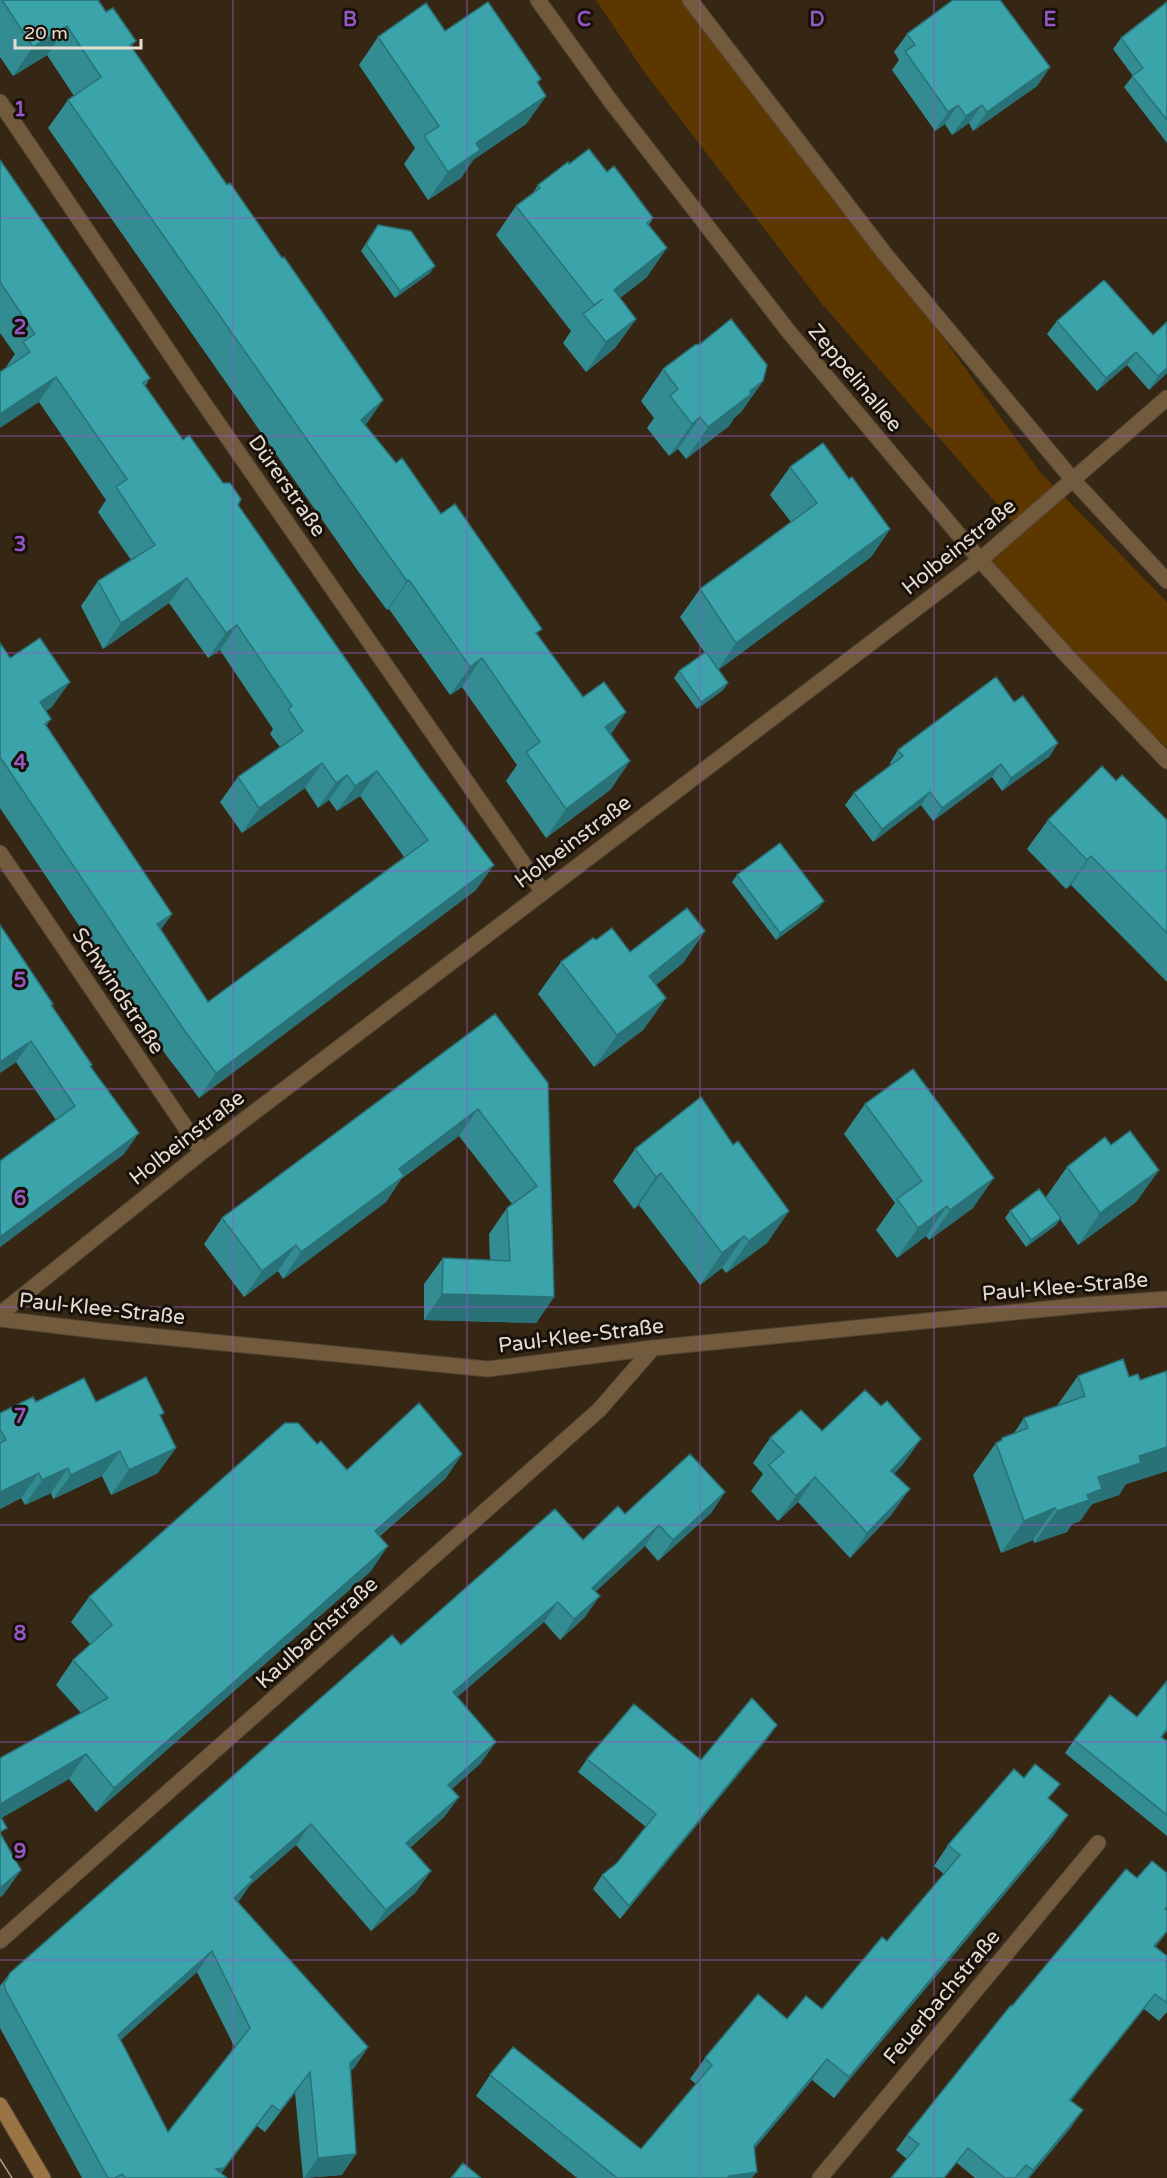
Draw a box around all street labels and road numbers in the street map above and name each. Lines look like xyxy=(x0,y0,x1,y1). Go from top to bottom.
street label: Zeppelinallee xyxy=(803,319,907,437)
street label: Dürerstraße xyxy=(243,430,331,542)
street label: Holbeinstraße xyxy=(897,493,1021,601)
street label: Holbeinstraße xyxy=(510,790,636,894)
street label: Schwindstraße xyxy=(66,923,170,1059)
street label: Holbeinstraße xyxy=(124,1085,250,1191)
street label: Paul-Klee-Straße xyxy=(981,1267,1149,1307)
street label: Paul-Klee-Straße xyxy=(18,1288,186,1330)
street label: Paul-Klee-Straße xyxy=(497,1313,665,1359)
street label: Kaulbachstraße xyxy=(251,1572,383,1694)
street label: Feuerbachstraße xyxy=(878,1925,1006,2069)

